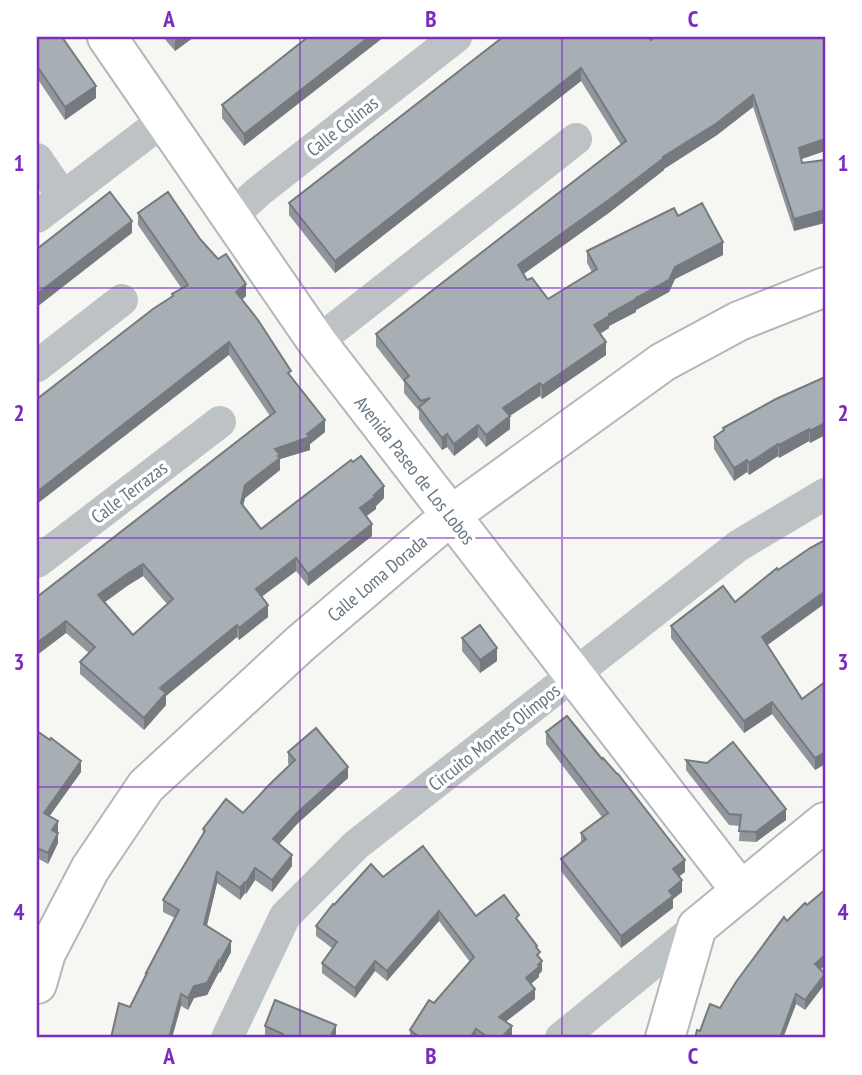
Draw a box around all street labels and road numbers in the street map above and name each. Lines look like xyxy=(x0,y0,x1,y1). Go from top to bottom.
street label: Calle Colinas xyxy=(301,91,383,161)
street label: Avenida Paseo de Los Lobos xyxy=(350,391,480,549)
street label: Calle Terrazas xyxy=(86,455,172,529)
street label: Calle Loma Dorada xyxy=(322,529,432,627)
street label: Circuito Montes Olimpos xyxy=(423,678,565,796)

